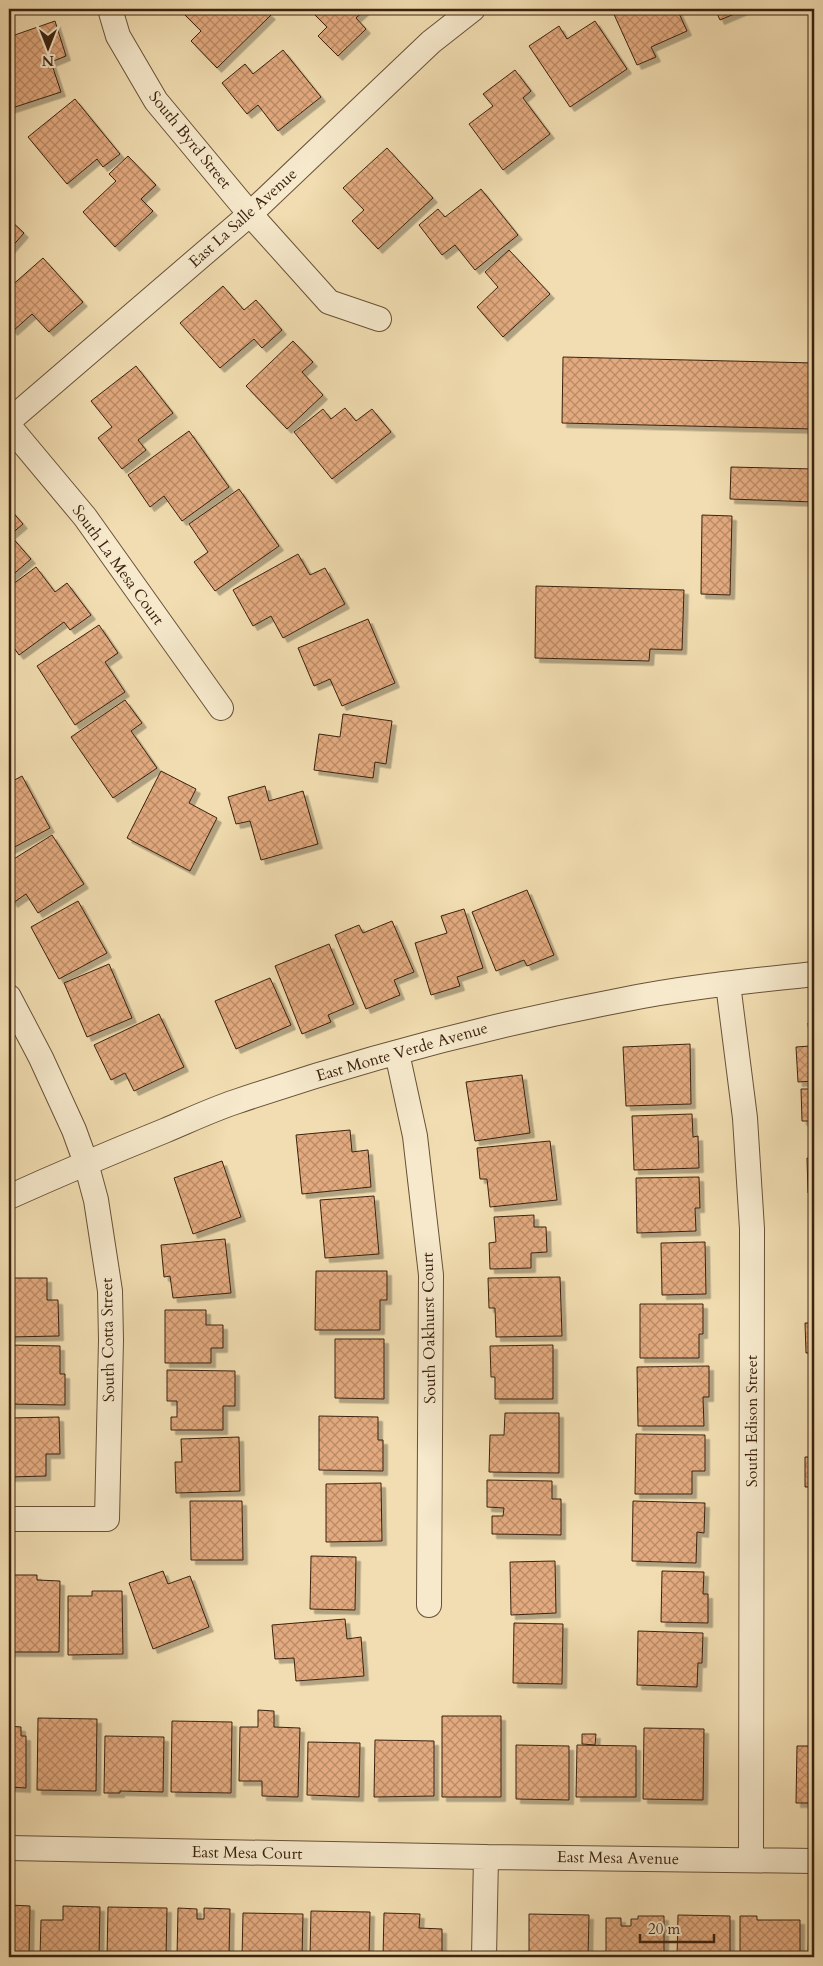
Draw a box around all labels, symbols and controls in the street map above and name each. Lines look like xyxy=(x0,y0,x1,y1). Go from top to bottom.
north arrow xyxy=(22,22,72,72)
text: N xyxy=(42,51,54,70)
street label: South Byrd Street xyxy=(144,86,236,194)
street label: East La Salle Avenue xyxy=(184,163,302,273)
street label: South La Mesa Court xyxy=(67,500,169,630)
street label: East Monte Verde Avenue xyxy=(314,1017,490,1087)
street label: South Oakhurst Court xyxy=(417,1252,441,1404)
street label: South Cotta Street xyxy=(96,1278,120,1402)
street label: South Edison Street xyxy=(741,1355,763,1487)
street label: East Mesa Court xyxy=(191,1841,303,1865)
street label: East Mesa Avenue xyxy=(557,1846,679,1870)
scale bar xyxy=(640,1911,714,1943)
text: 20 m xyxy=(648,1919,680,1939)

